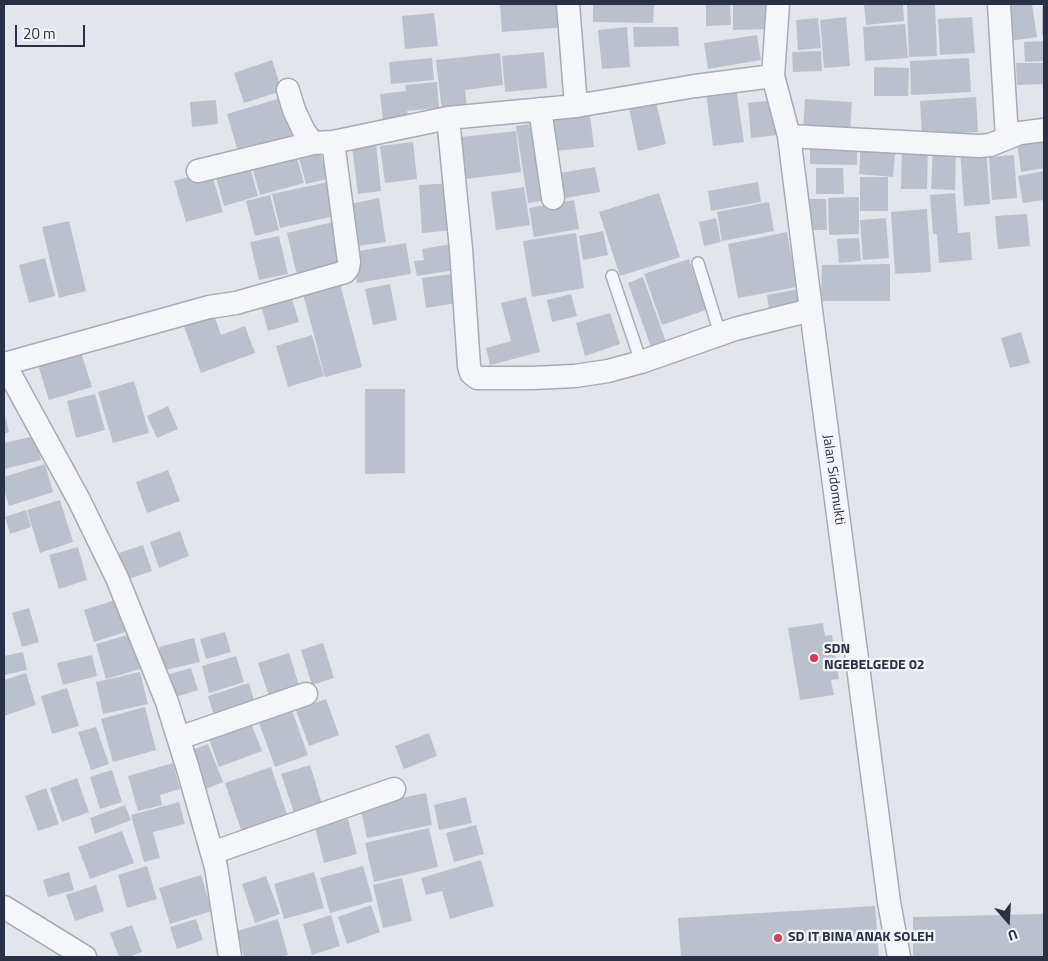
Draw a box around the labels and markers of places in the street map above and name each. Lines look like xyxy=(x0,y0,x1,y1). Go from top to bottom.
place label: SDN NGEBELGEDE 02 xyxy=(824,642,925,674)
marker: SDN NGEBELGEDE 02 xyxy=(808,652,820,664)
place label: SD IT BINA ANAK SOLEH xyxy=(788,930,934,946)
marker: SD IT BINA ANAK SOLEH xyxy=(772,932,784,944)

